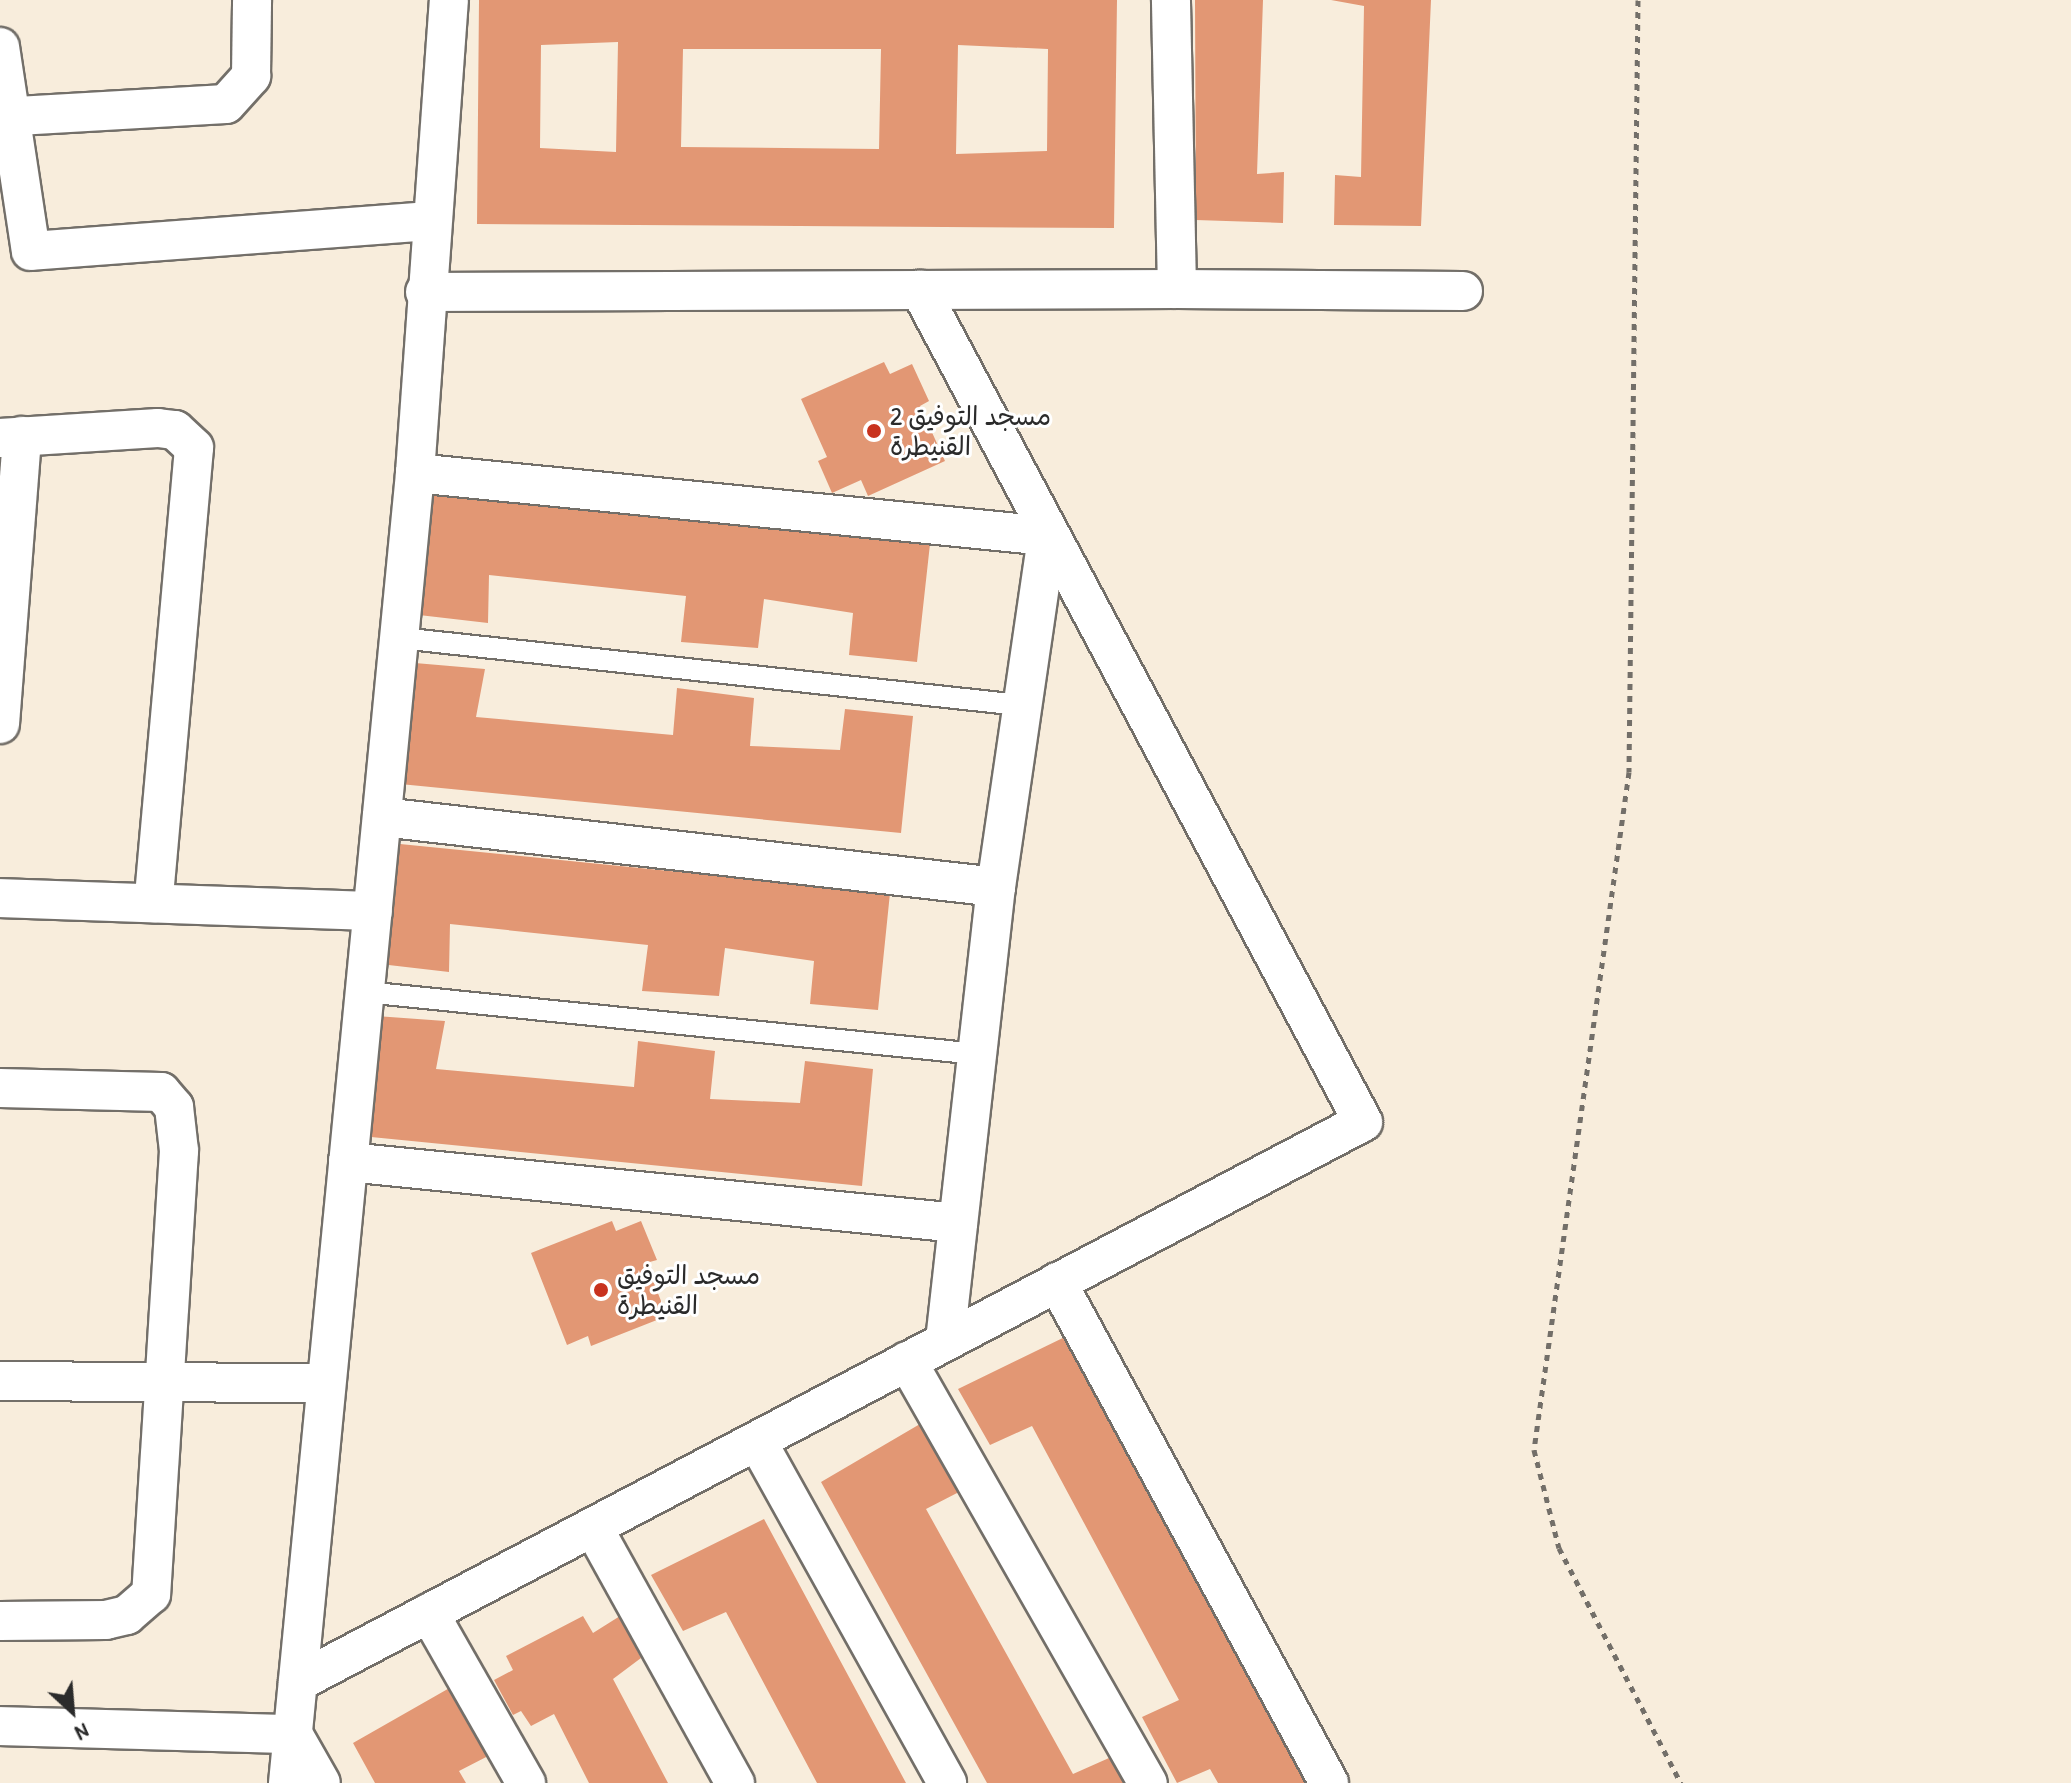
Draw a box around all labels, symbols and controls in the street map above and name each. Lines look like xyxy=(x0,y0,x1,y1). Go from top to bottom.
place label: 2 مسجد التوفيق القنيطرة xyxy=(890,400,1051,462)
marker: 2 مسجد التوفيق القنيطرة xyxy=(865,422,883,440)
place label: مسجد التوفيق القنيطرة xyxy=(617,1259,760,1320)
marker: مسجد التوفيق القنيطرة xyxy=(592,1281,610,1299)
north arrow xyxy=(32,1671,112,1751)
text: N xyxy=(71,1717,94,1749)

